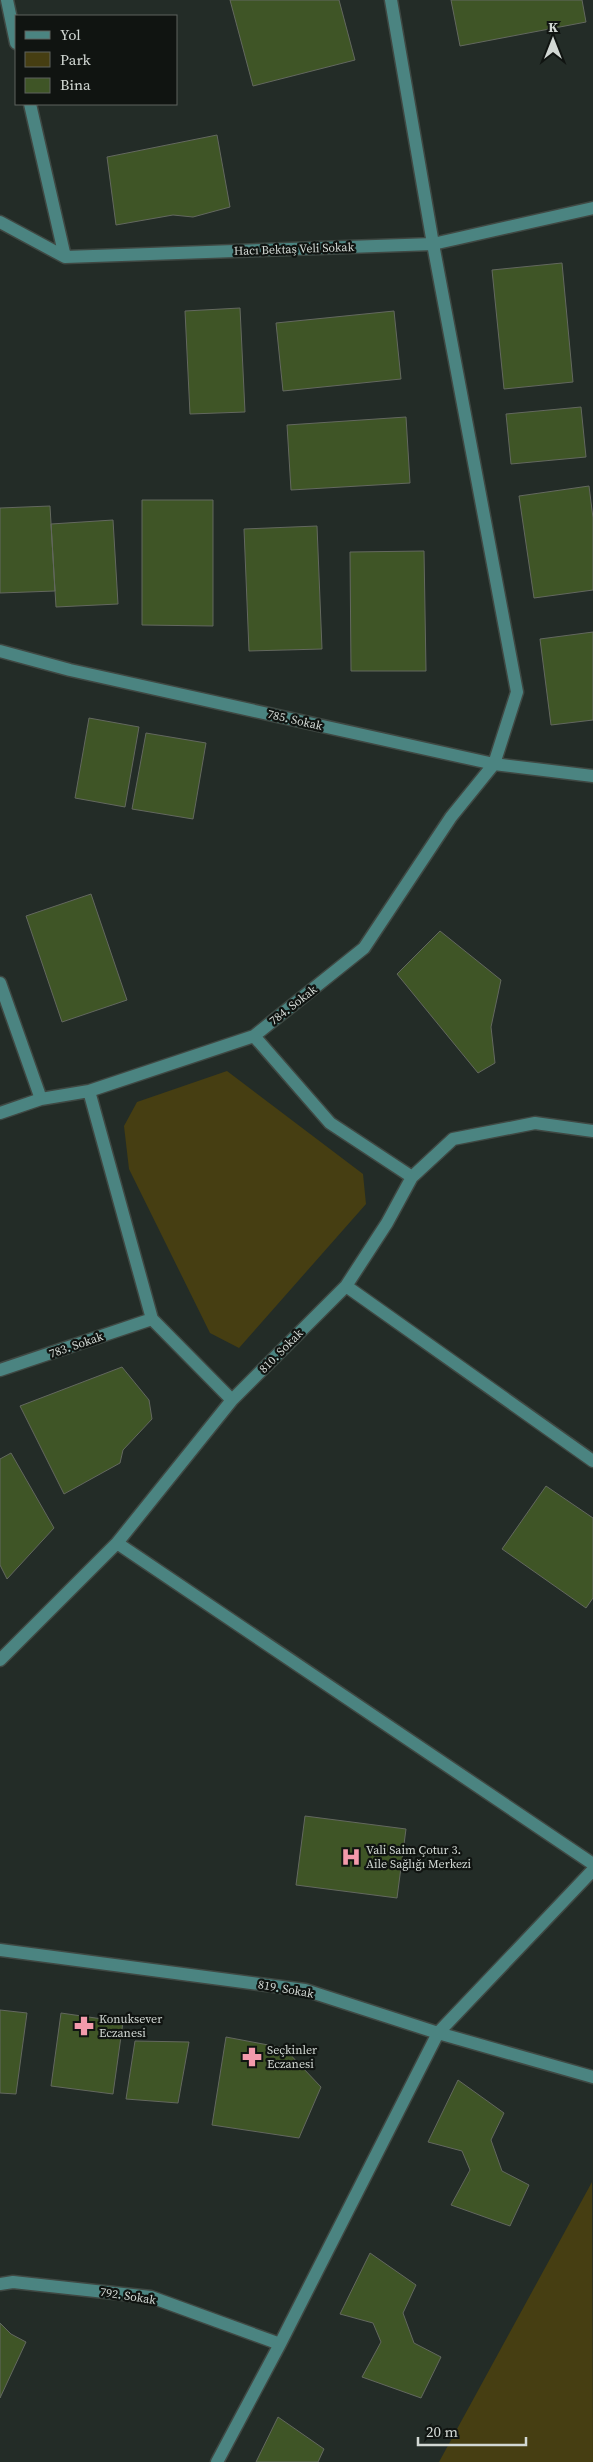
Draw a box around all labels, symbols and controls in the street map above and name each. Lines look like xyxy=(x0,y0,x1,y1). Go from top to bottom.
legend xyxy=(15,15,178,105)
north arrow xyxy=(528,15,578,65)
text: K xyxy=(548,17,558,37)
text: Yol xyxy=(60,24,81,45)
text: Park xyxy=(60,49,92,70)
text: Bina xyxy=(60,74,91,95)
street label: Hacı Bektaş Veli Sokak xyxy=(234,239,355,259)
street label: 785. Sokak xyxy=(266,706,325,734)
street label: 784. Sokak xyxy=(266,981,320,1029)
street label: 810. Sokak xyxy=(255,1325,307,1377)
street label: 783. Sokak xyxy=(47,1328,106,1362)
place label: Vali Saim Çotur 3. Aile Sağlığı Merkezi xyxy=(366,1842,472,1872)
hospital icon: Vali Saim Çotur 3. Aile Sağlığı Merkezi xyxy=(340,1846,362,1868)
street label: 819. Sokak xyxy=(257,1976,316,2002)
place label: Konuksever Eczanesi xyxy=(99,2011,162,2041)
pharmacy icon: Konuksever Eczanesi xyxy=(73,2015,95,2037)
place label: Seçkinler Eczanesi xyxy=(267,2042,317,2072)
pharmacy icon: Seçkinler Eczanesi xyxy=(241,2046,263,2068)
street label: 792. Sokak xyxy=(99,2284,157,2308)
scale bar xyxy=(418,2414,526,2446)
text: 20 m xyxy=(426,2421,458,2442)

